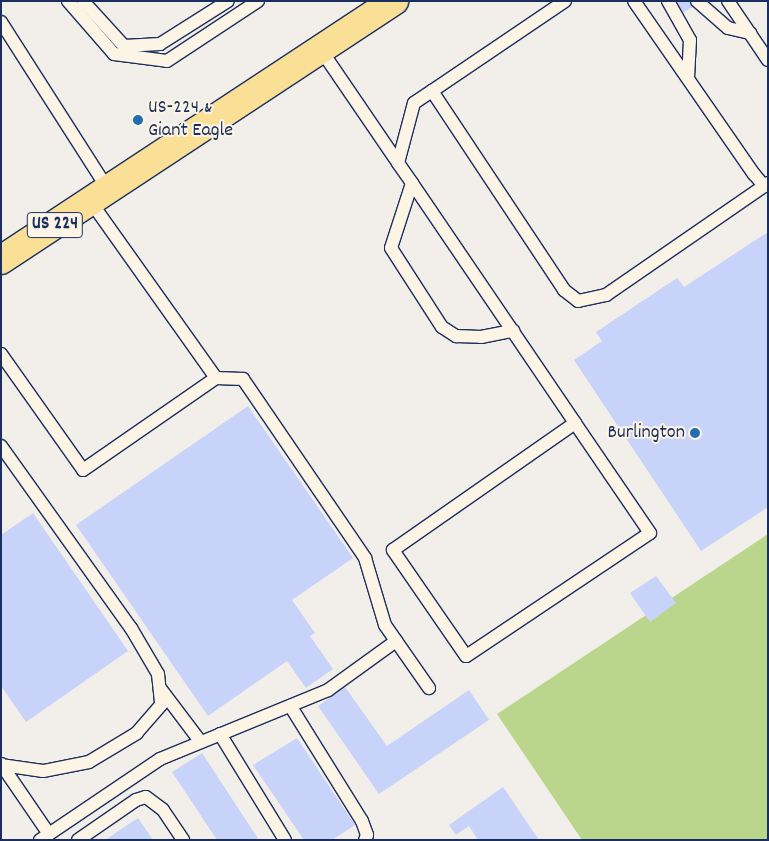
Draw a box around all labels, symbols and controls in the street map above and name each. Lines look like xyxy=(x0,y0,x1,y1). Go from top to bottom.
place label: US-224 & Giant Eagle xyxy=(148,96,233,143)
marker: US-224 & Giant Eagle xyxy=(132,114,144,126)
road number: US 224 xyxy=(26,208,84,242)
place label: Burlington xyxy=(608,421,685,445)
marker: Burlington xyxy=(689,427,701,439)

